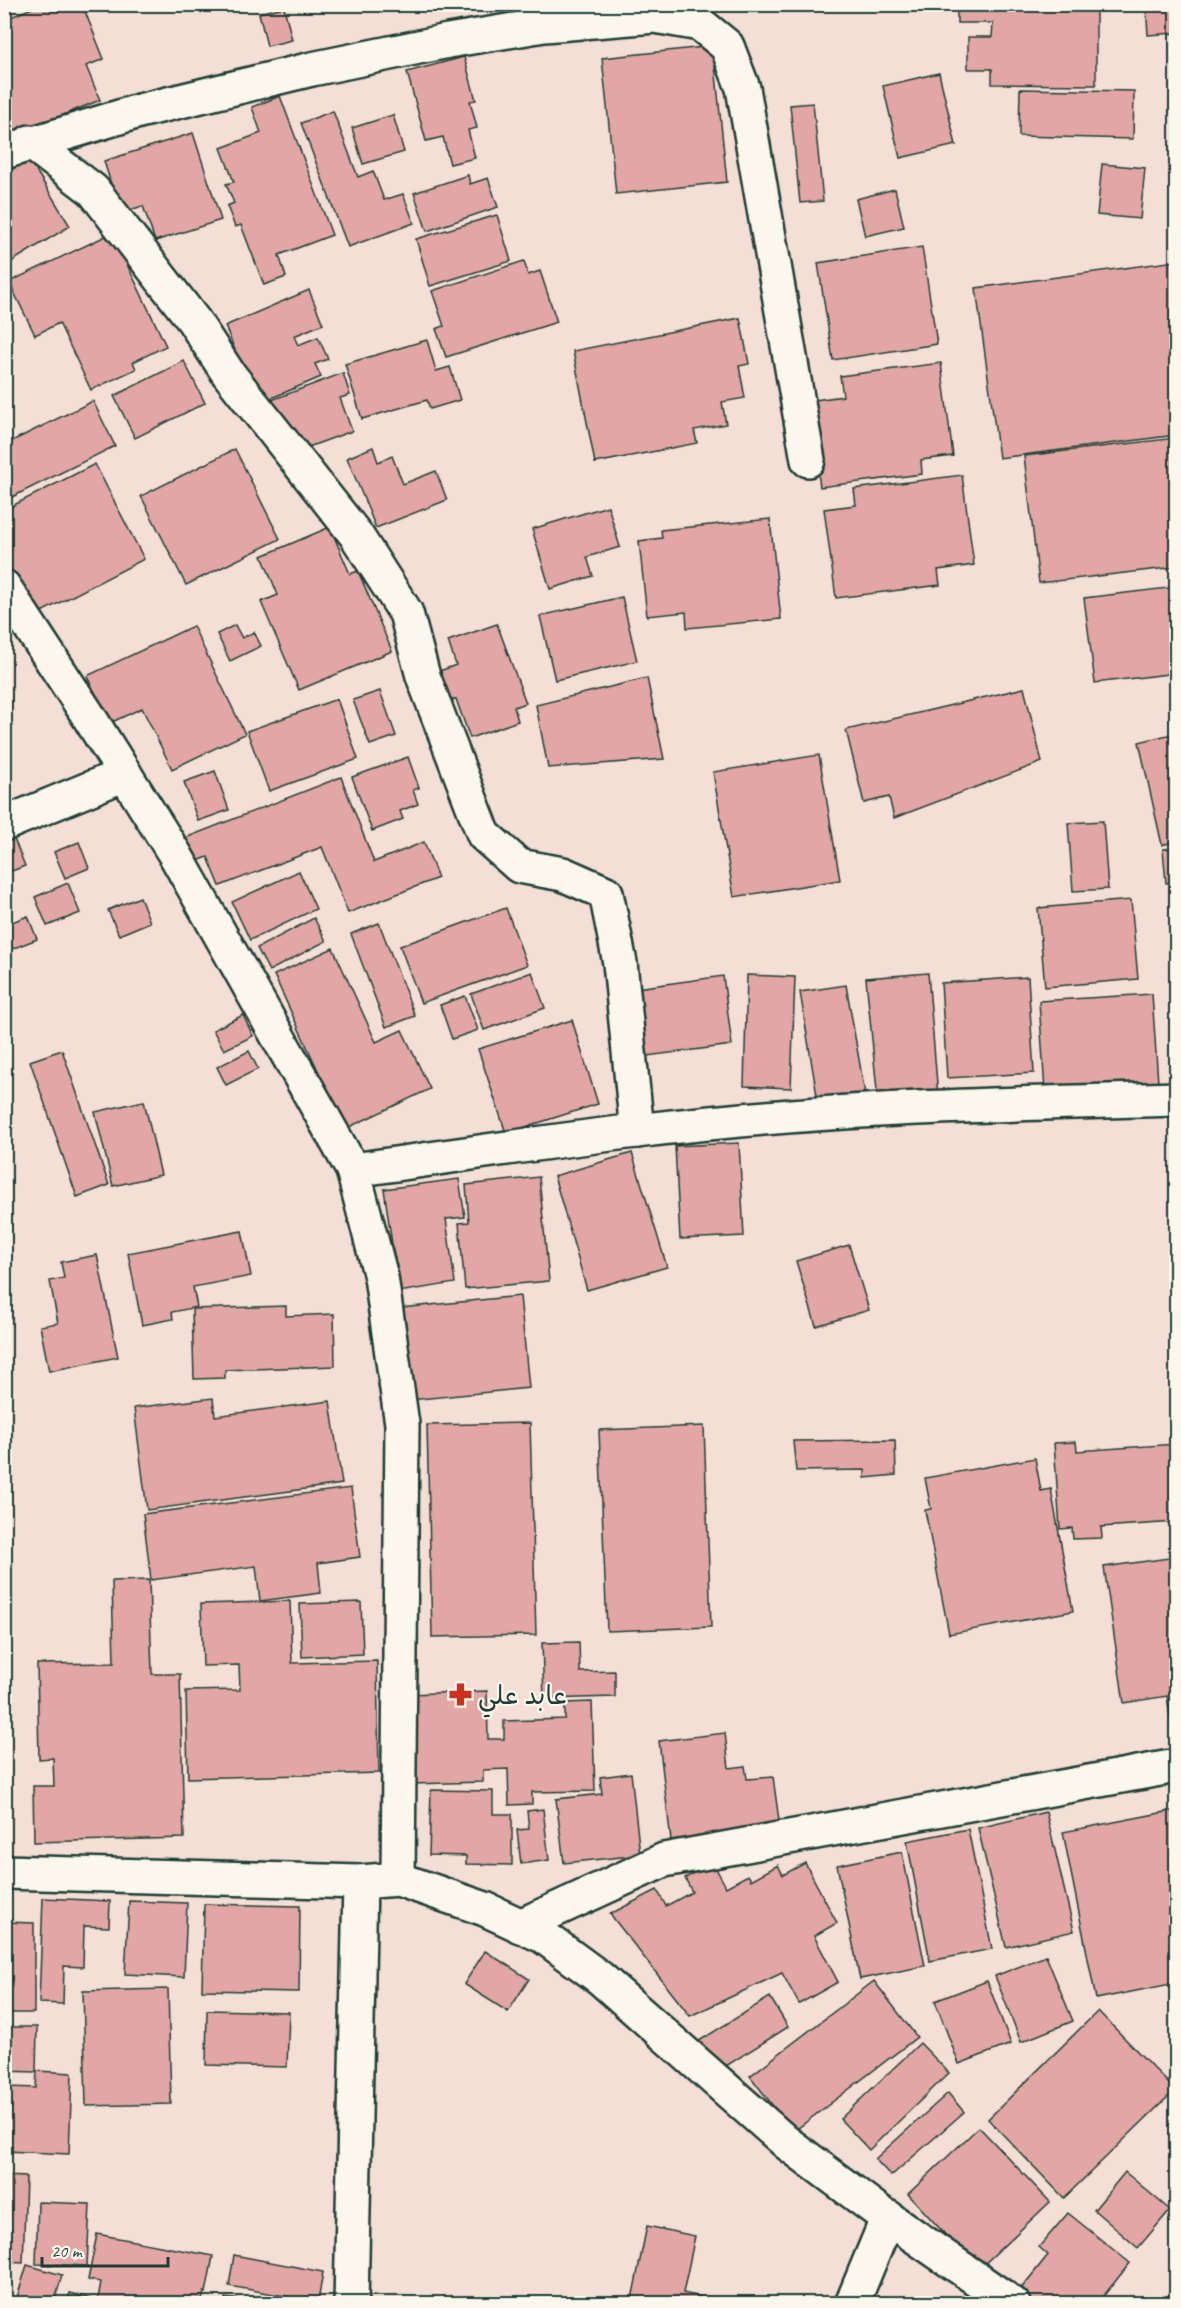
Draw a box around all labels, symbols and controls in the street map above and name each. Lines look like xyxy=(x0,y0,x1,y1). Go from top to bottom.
place label: عابد علي xyxy=(478,1679,567,1718)
pharmacy icon: عابد علي xyxy=(447,1682,473,1708)
scale bar xyxy=(42,2230,168,2268)
text: 20 m xyxy=(51,2240,84,2262)

